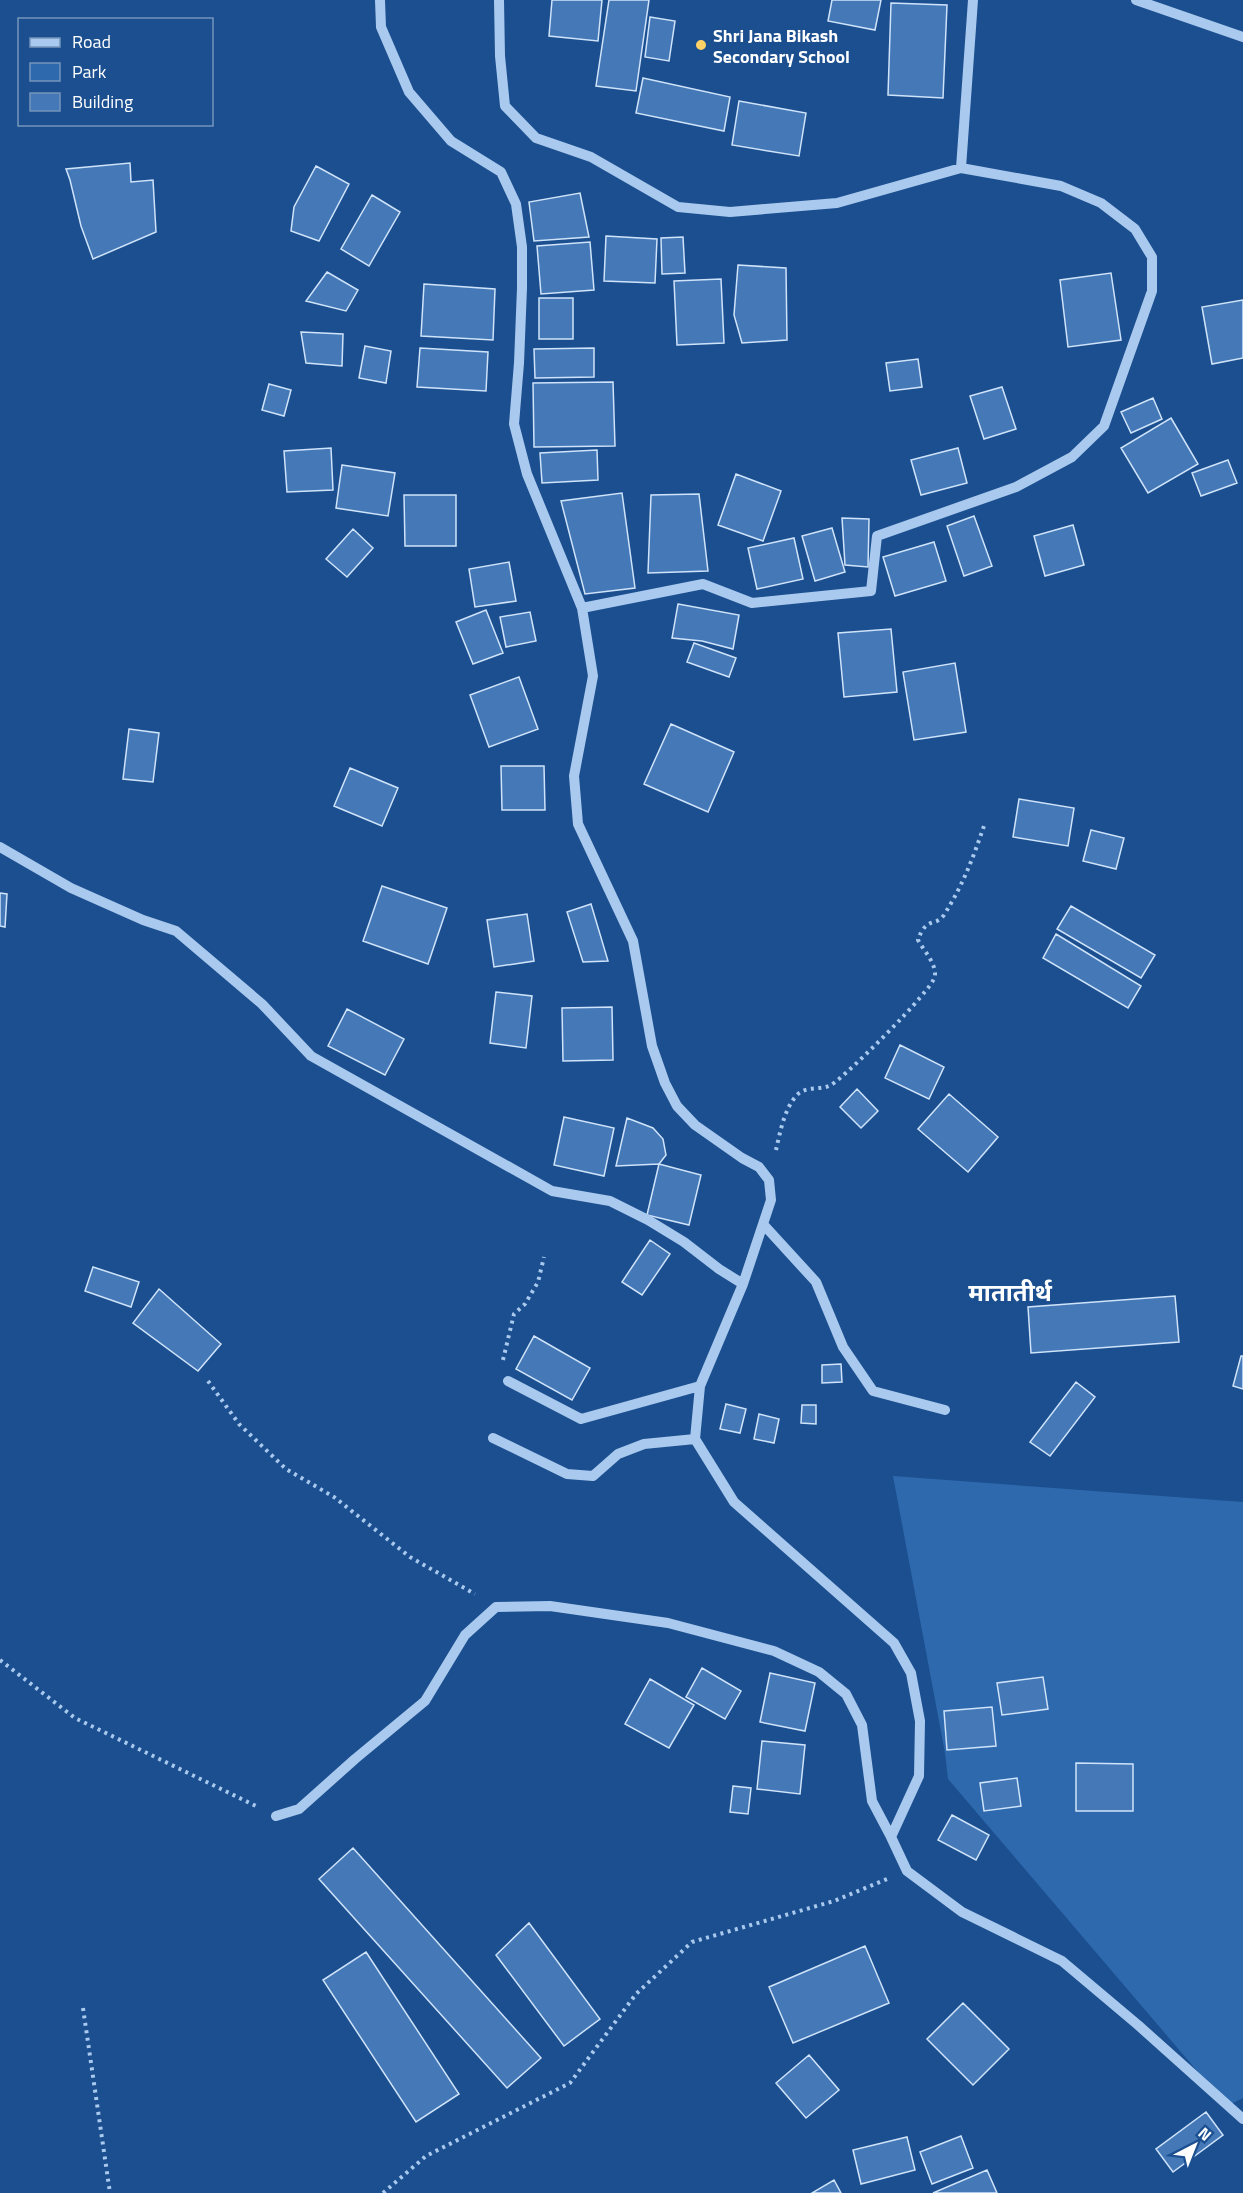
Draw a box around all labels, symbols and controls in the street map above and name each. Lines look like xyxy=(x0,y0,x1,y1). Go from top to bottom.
legend xyxy=(18,18,213,126)
place label: Shri Jana Bikash Secondary School xyxy=(713,22,850,70)
text: Road xyxy=(72,28,111,55)
marker: Shri Jana Bikash Secondary School xyxy=(694,38,708,52)
text: Park xyxy=(72,58,107,85)
text: Building xyxy=(72,88,133,115)
district label: मातातीर्थ xyxy=(968,1274,1053,1310)
north arrow xyxy=(1165,2115,1225,2175)
text: N xyxy=(1193,2121,1217,2146)

